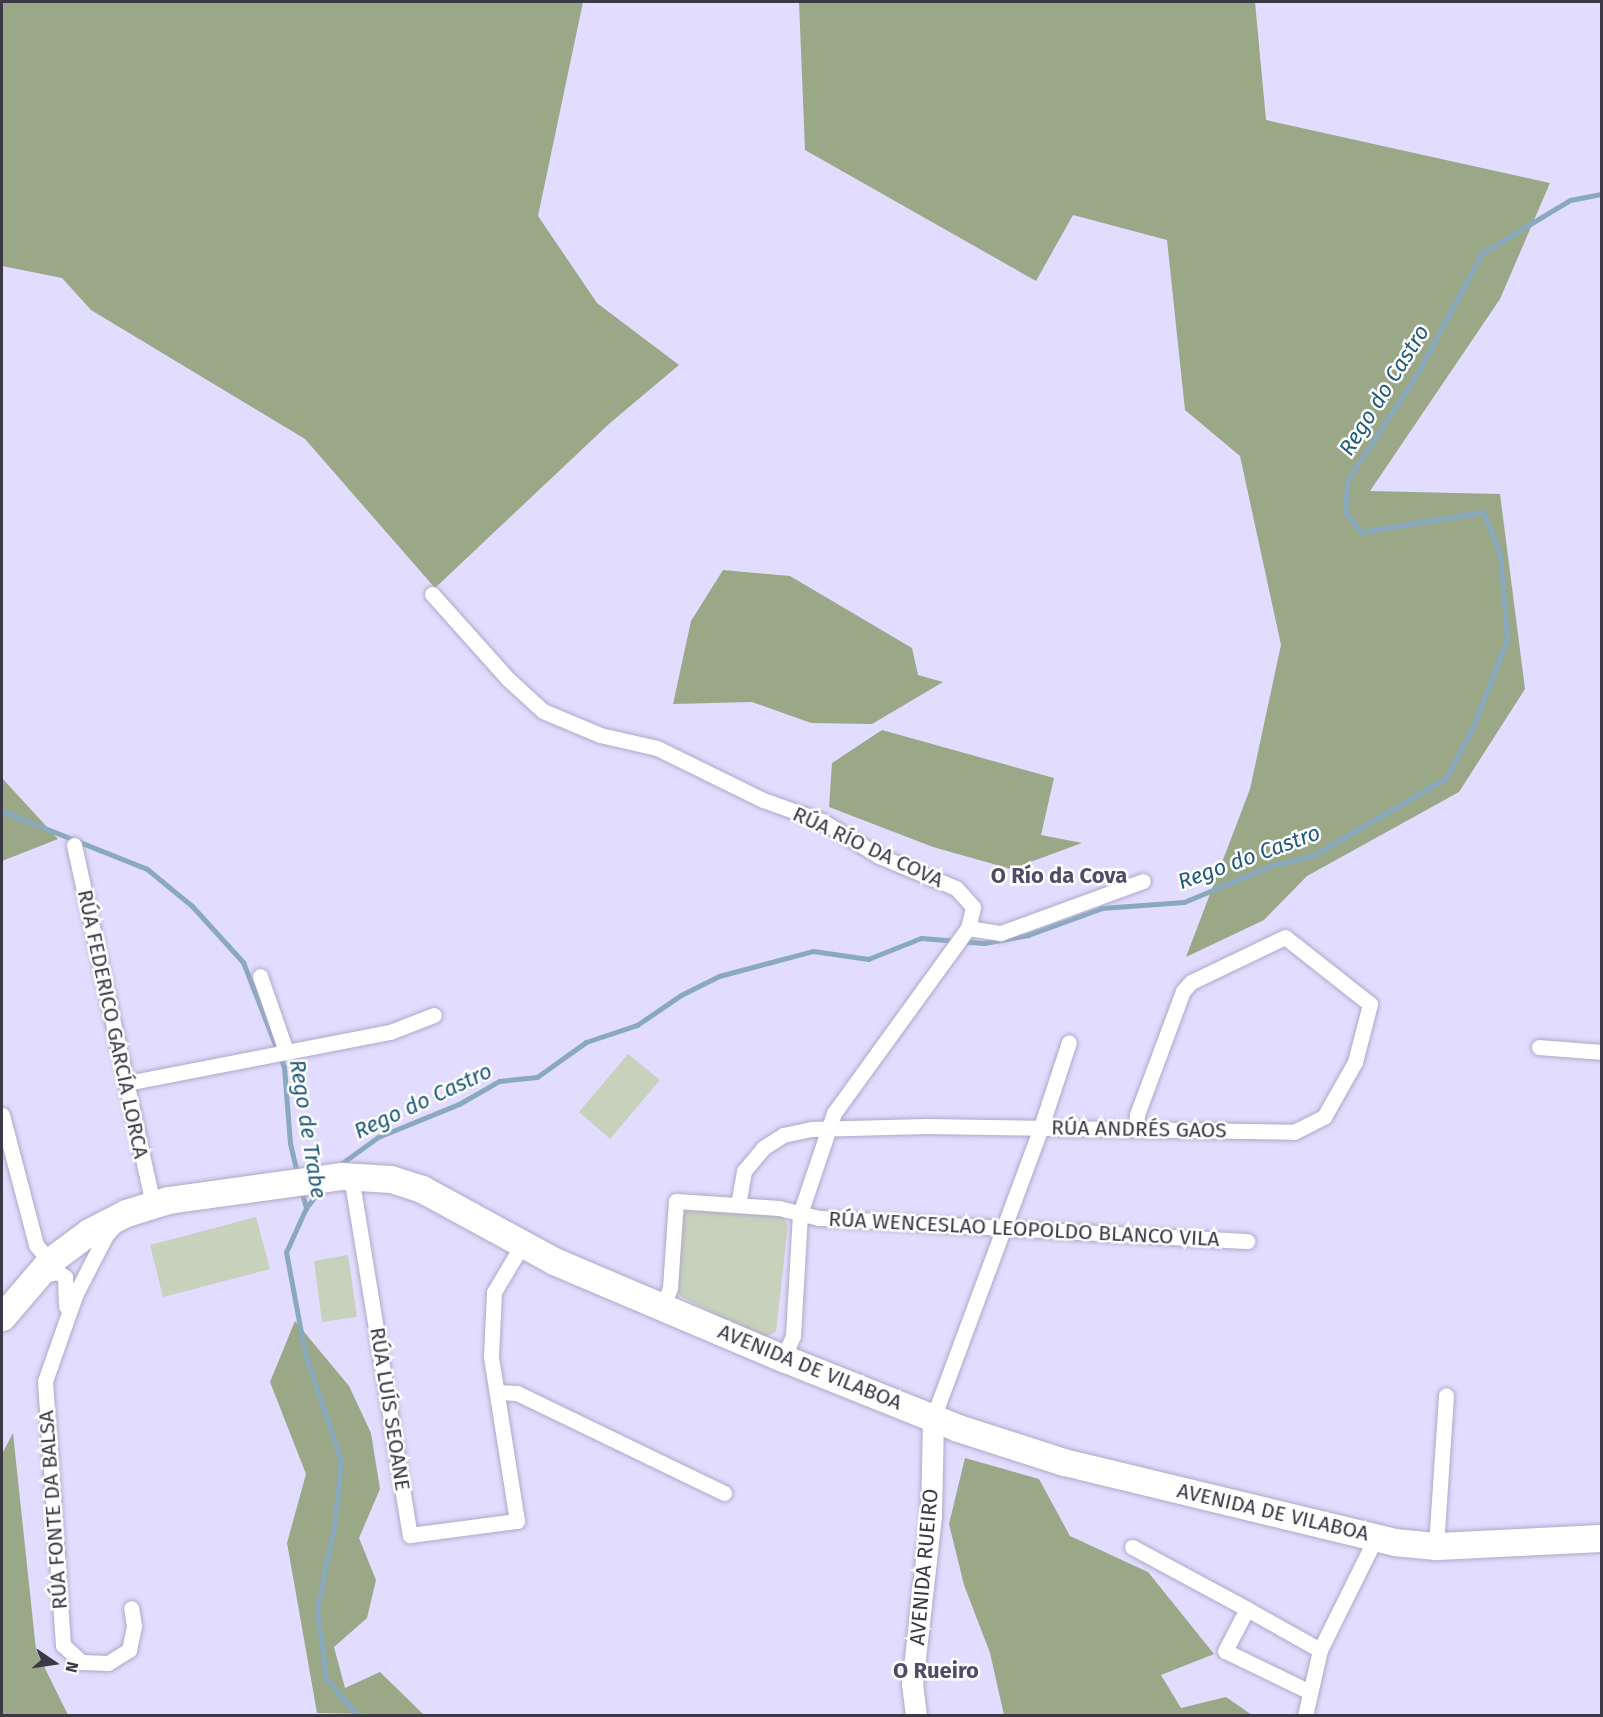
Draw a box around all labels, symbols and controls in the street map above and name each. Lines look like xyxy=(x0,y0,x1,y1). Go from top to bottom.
water label: Rego do Castro xyxy=(1333,320,1435,460)
street label: RÚA RÍO DA COVA xyxy=(789,801,947,893)
water label: Rego do Castro xyxy=(1174,819,1324,895)
district label: O Río da Cova xyxy=(991,863,1127,889)
street label: RÚA FEDERICO GARCÍA LORCA xyxy=(72,887,154,1161)
water label: Rego do Castro xyxy=(350,1057,496,1145)
water label: Rego de Trabe xyxy=(284,1058,332,1200)
street label: RÚA ANDRÉS GAOS xyxy=(1051,1115,1227,1143)
street label: RÚA WENCESLAO LEOPOLDO BLANCO VILA xyxy=(828,1206,1220,1252)
street label: AVENIDA DE VILABOA xyxy=(714,1319,906,1415)
street label: RÚA LUÍS SEOANE xyxy=(365,1325,415,1493)
street label: RÚA FONTE DA BALSA xyxy=(33,1410,73,1610)
street label: AVENIDA DE VILABOA xyxy=(1175,1478,1371,1546)
street label: AVENIDA RUEIRO xyxy=(905,1488,943,1646)
north arrow xyxy=(24,1633,84,1693)
district label: O Rueiro xyxy=(893,1658,979,1684)
text: N xyxy=(62,1660,82,1674)

